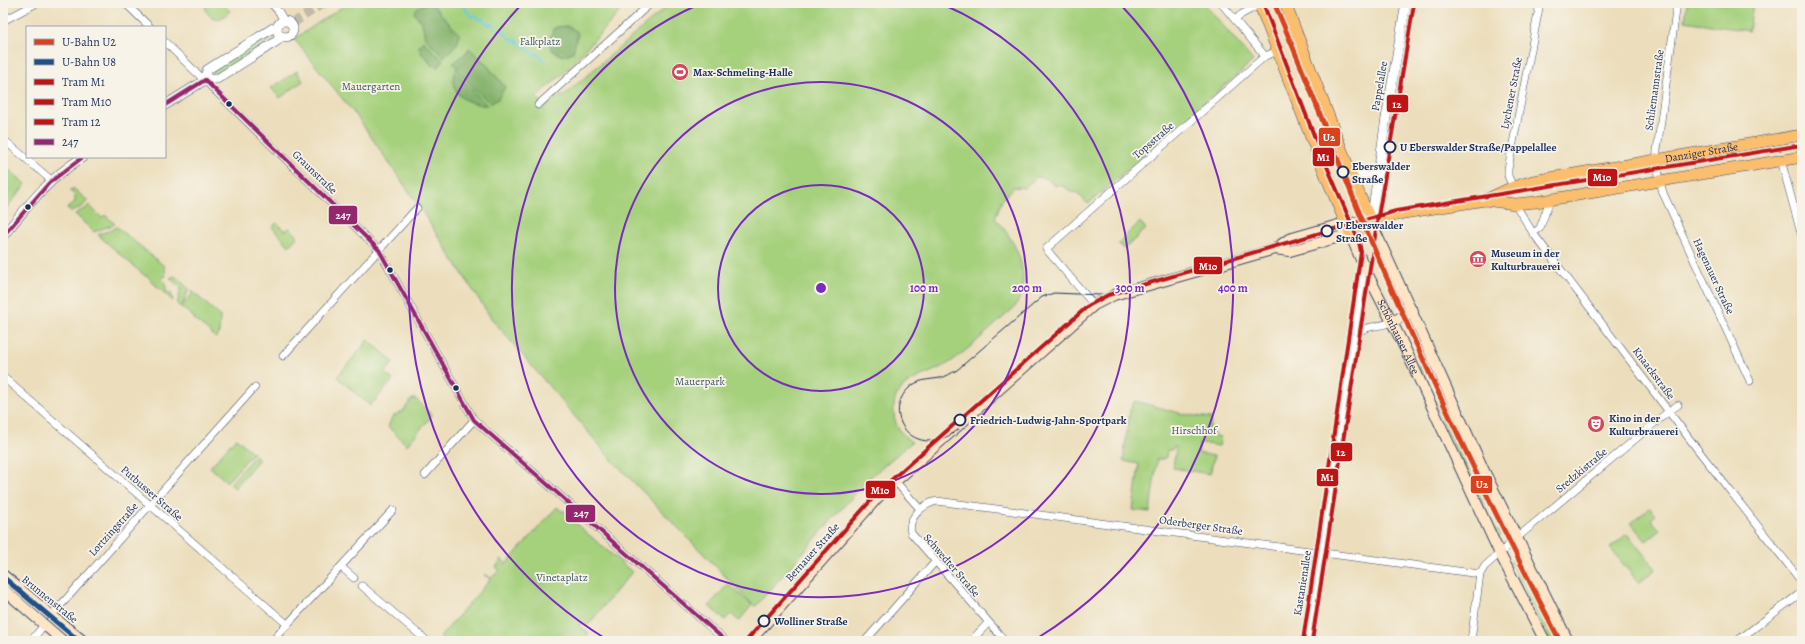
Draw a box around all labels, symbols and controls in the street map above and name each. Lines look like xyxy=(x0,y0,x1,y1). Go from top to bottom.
legend xyxy=(26,26,166,158)
text: U-Bahn U2 xyxy=(62,34,116,50)
park label: Falkplatz xyxy=(520,34,560,49)
street label: Schliemannstraße xyxy=(1641,48,1668,132)
text: U-Bahn U8 xyxy=(62,54,116,70)
street label: Lychener Straße xyxy=(1497,56,1526,130)
street label: Pappelallee xyxy=(1368,60,1391,112)
sports icon: Max-Schmeling-Halle xyxy=(670,62,690,82)
place label: Max-Schmeling-Halle xyxy=(693,65,793,80)
text: Tram M1 xyxy=(62,74,105,90)
park label: Mauergarten xyxy=(342,79,400,94)
text: Tram M10 xyxy=(62,94,111,110)
line badge: 12 xyxy=(1386,94,1409,113)
text: 12 xyxy=(1392,97,1402,112)
unlabelled marker xyxy=(224,99,234,109)
text: Tram 12 xyxy=(62,114,101,130)
street label: Topsstraße xyxy=(1130,118,1177,162)
line badge: U2 xyxy=(1318,127,1341,147)
text: U2 xyxy=(1323,130,1336,145)
text: 247 xyxy=(62,134,79,150)
street label: Danziger Straße xyxy=(1664,139,1739,166)
marker: U Eberswalder Straße/Pappelallee xyxy=(1383,140,1397,154)
place label: U Eberswalder Straße/Pappelallee xyxy=(1400,140,1557,155)
street label: Graunstraße xyxy=(289,147,340,198)
line badge: M1 xyxy=(1312,147,1335,167)
text: M1 xyxy=(1316,150,1330,165)
place label: Eberswalder Straße xyxy=(1352,159,1410,187)
marker: Eberswalder Straße xyxy=(1336,165,1350,179)
line badge: M10 xyxy=(1587,168,1618,187)
text: M10 xyxy=(1593,170,1612,185)
unlabelled marker xyxy=(23,202,33,212)
line badge: 247 xyxy=(328,205,358,225)
text: 247 xyxy=(335,208,351,223)
place label: U Eberswalder Straße xyxy=(1336,218,1404,246)
marker: U Eberswalder Straße xyxy=(1320,224,1334,238)
street label: Hagenauer Straße xyxy=(1689,236,1738,317)
place label: Museum in der Kulturbrauerei xyxy=(1491,246,1560,274)
museum icon: Museum in der Kulturbrauerei xyxy=(1468,249,1488,269)
line badge: M10 xyxy=(1193,256,1223,275)
text: M10 xyxy=(1199,259,1218,274)
unlabelled marker xyxy=(385,265,395,275)
text: 100 m xyxy=(910,280,938,296)
text: 200 m xyxy=(1012,280,1042,296)
text: 300 m xyxy=(1115,280,1145,296)
text: 400 m xyxy=(1218,280,1248,296)
centre of rings xyxy=(814,281,828,295)
street label: Schönhauser Allee xyxy=(1373,297,1423,377)
street label: Knaackstraße xyxy=(1629,344,1678,403)
park label: Mauerpark xyxy=(675,374,726,389)
unlabelled marker xyxy=(451,383,461,393)
place label: Kino in der Kulturbrauerei xyxy=(1609,411,1678,439)
marker: Friedrich-Ludwig-Jahn-Sportpark xyxy=(953,413,967,427)
place label: Friedrich-Ludwig-Jahn-Sportpark xyxy=(970,413,1127,428)
theatre icon: Kino in der Kulturbrauerei xyxy=(1586,414,1606,434)
park label: Hirschhof xyxy=(1171,423,1218,438)
line badge: 12 xyxy=(1330,442,1353,462)
street label: Sredzkistraße xyxy=(1552,444,1610,496)
text: 12 xyxy=(1336,445,1346,460)
street label: Putbusser Straße xyxy=(118,462,186,524)
line badge: M1 xyxy=(1316,468,1339,487)
text: M1 xyxy=(1320,470,1334,485)
line badge: U2 xyxy=(1470,475,1493,494)
text: U2 xyxy=(1476,477,1489,492)
line badge: M10 xyxy=(865,480,896,499)
text: M10 xyxy=(871,483,890,498)
street label: Lortzingstraße xyxy=(85,499,142,559)
line badge: 247 xyxy=(565,504,596,523)
text: 247 xyxy=(573,506,589,521)
street label: Oderberger Straße xyxy=(1158,512,1244,539)
street label: Bernauer Straße xyxy=(782,520,843,585)
street label: Schwedter Straße xyxy=(920,530,983,600)
street label: Kastanienallee xyxy=(1290,549,1315,617)
park label: Vinetaplatz xyxy=(535,570,588,585)
street label: Brunnenstraße xyxy=(18,572,81,627)
marker: Wolliner Straße xyxy=(757,614,771,628)
place label: Wolliner Straße xyxy=(773,614,848,629)

